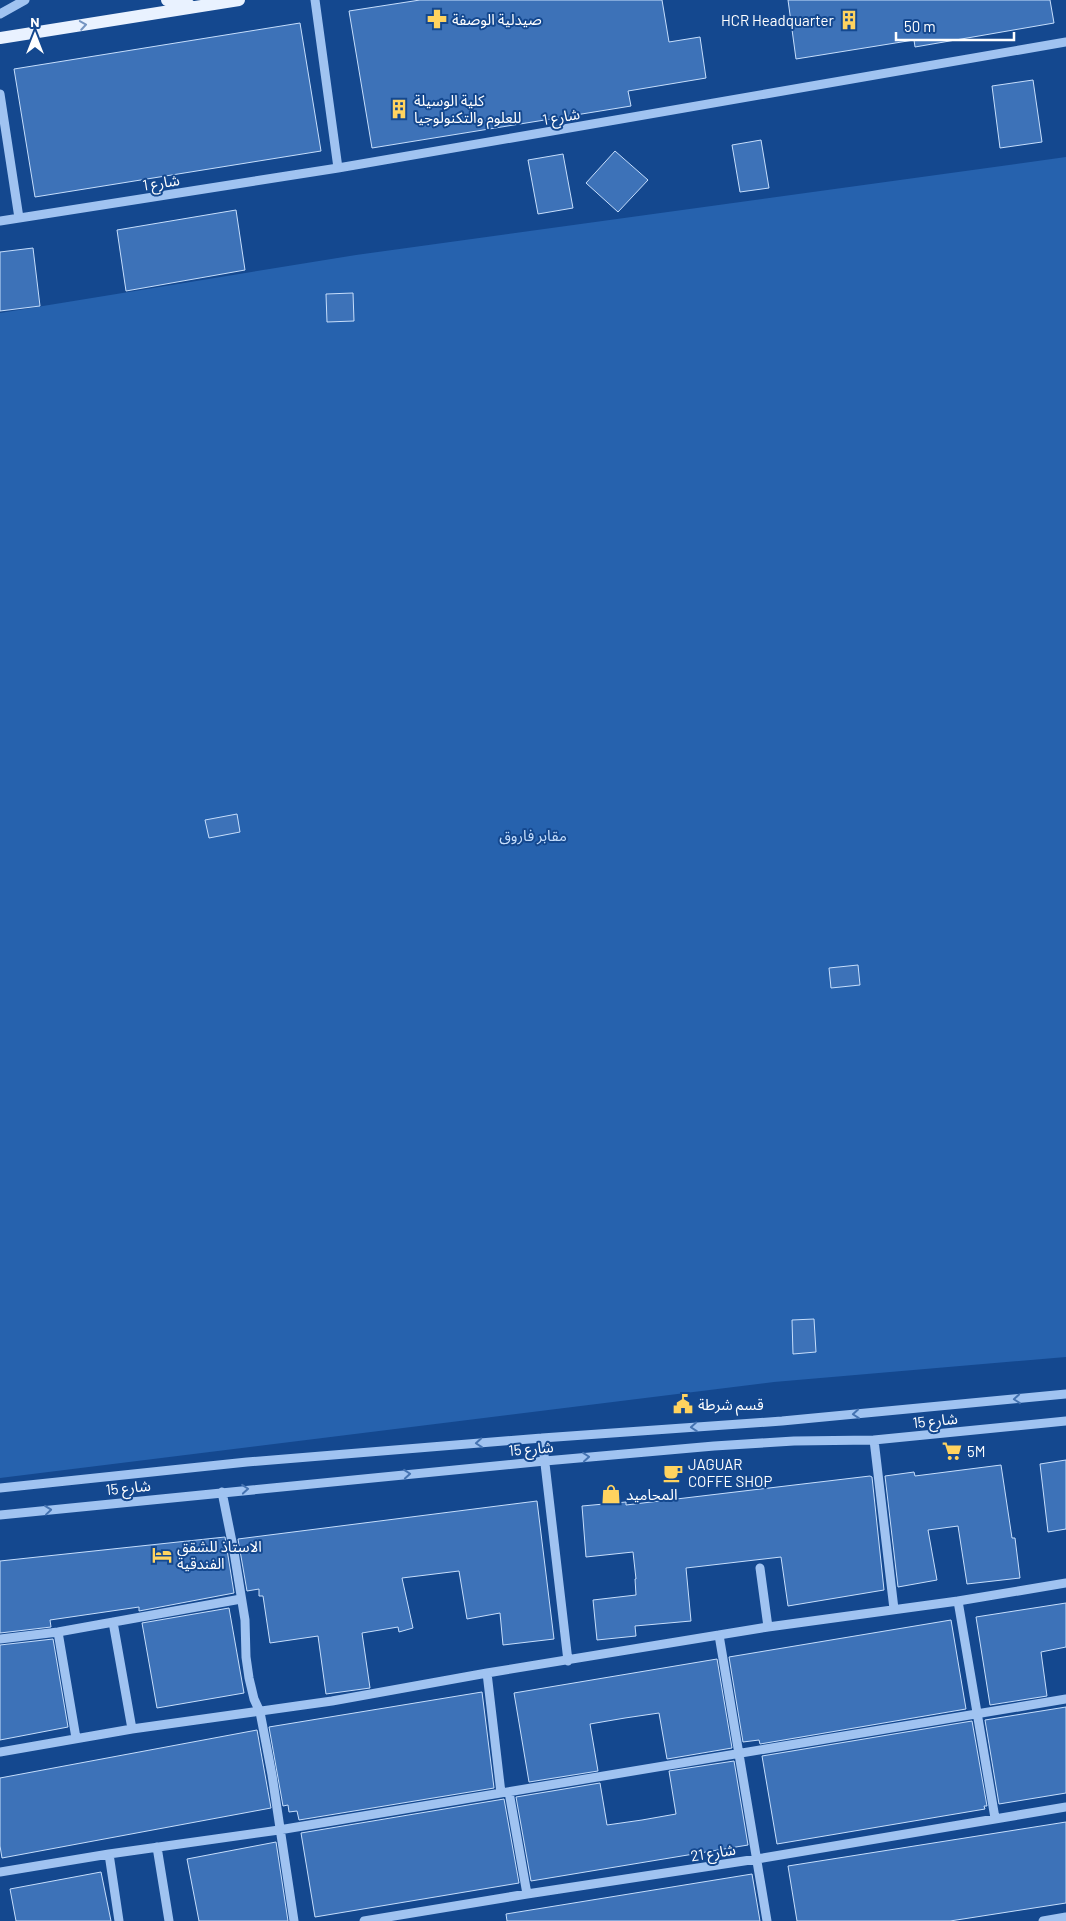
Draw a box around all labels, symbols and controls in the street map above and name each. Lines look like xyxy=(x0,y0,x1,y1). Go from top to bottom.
pharmacy icon: صيدلية الوصفة xyxy=(426,8,448,30)
building icon: HCR Headquarter xyxy=(838,9,860,31)
north arrow xyxy=(10,10,60,60)
place label: صيدلية الوصفة xyxy=(452,10,542,29)
scale bar xyxy=(896,10,1014,42)
place label: HCR Headquarter xyxy=(721,11,835,29)
text: N xyxy=(30,13,40,30)
text: 50 m xyxy=(904,17,936,35)
one-way arrow xyxy=(79,20,87,31)
place label: كلية الوسيلة للعلوم والتكنولوجيا xyxy=(414,91,522,129)
building icon: كلية الوسيلة للعلوم والتكنولوجيا xyxy=(388,98,410,120)
street label: شارع 1 xyxy=(541,104,582,132)
street label: شارع 1 xyxy=(141,170,182,198)
park label: مقابر فاروق xyxy=(499,826,567,845)
public building icon: قسم شرطة xyxy=(672,1393,694,1415)
one-way arrow xyxy=(1013,1393,1021,1404)
place label: قسم شرطة xyxy=(698,1395,764,1416)
one-way arrow xyxy=(851,1408,859,1419)
street label: شارع 15 xyxy=(912,1409,959,1435)
one-way arrow xyxy=(689,1421,697,1432)
one-way arrow xyxy=(475,1437,483,1448)
street label: شارع 15 xyxy=(508,1437,555,1463)
supermarket icon: 5M xyxy=(941,1440,963,1462)
place label: 5M xyxy=(967,1442,985,1460)
one-way arrow xyxy=(582,1452,590,1463)
place label: JAGUAR COFFE SHOP xyxy=(688,1455,772,1490)
cafe icon: JAGUAR COFFE SHOP xyxy=(662,1462,684,1484)
one-way arrow xyxy=(403,1469,411,1480)
street label: شارع 15 xyxy=(105,1476,152,1502)
shop icon: المحاميد xyxy=(600,1483,622,1505)
one-way arrow xyxy=(241,1484,249,1495)
place label: المحاميد xyxy=(626,1485,678,1503)
one-way arrow xyxy=(45,1504,53,1515)
place label: الاستاذ للشقق الفندقية xyxy=(177,1537,262,1572)
hotel icon: الاستاذ للشقق الفندقية xyxy=(151,1544,173,1566)
street label: شارع 21 xyxy=(689,1840,738,1868)

